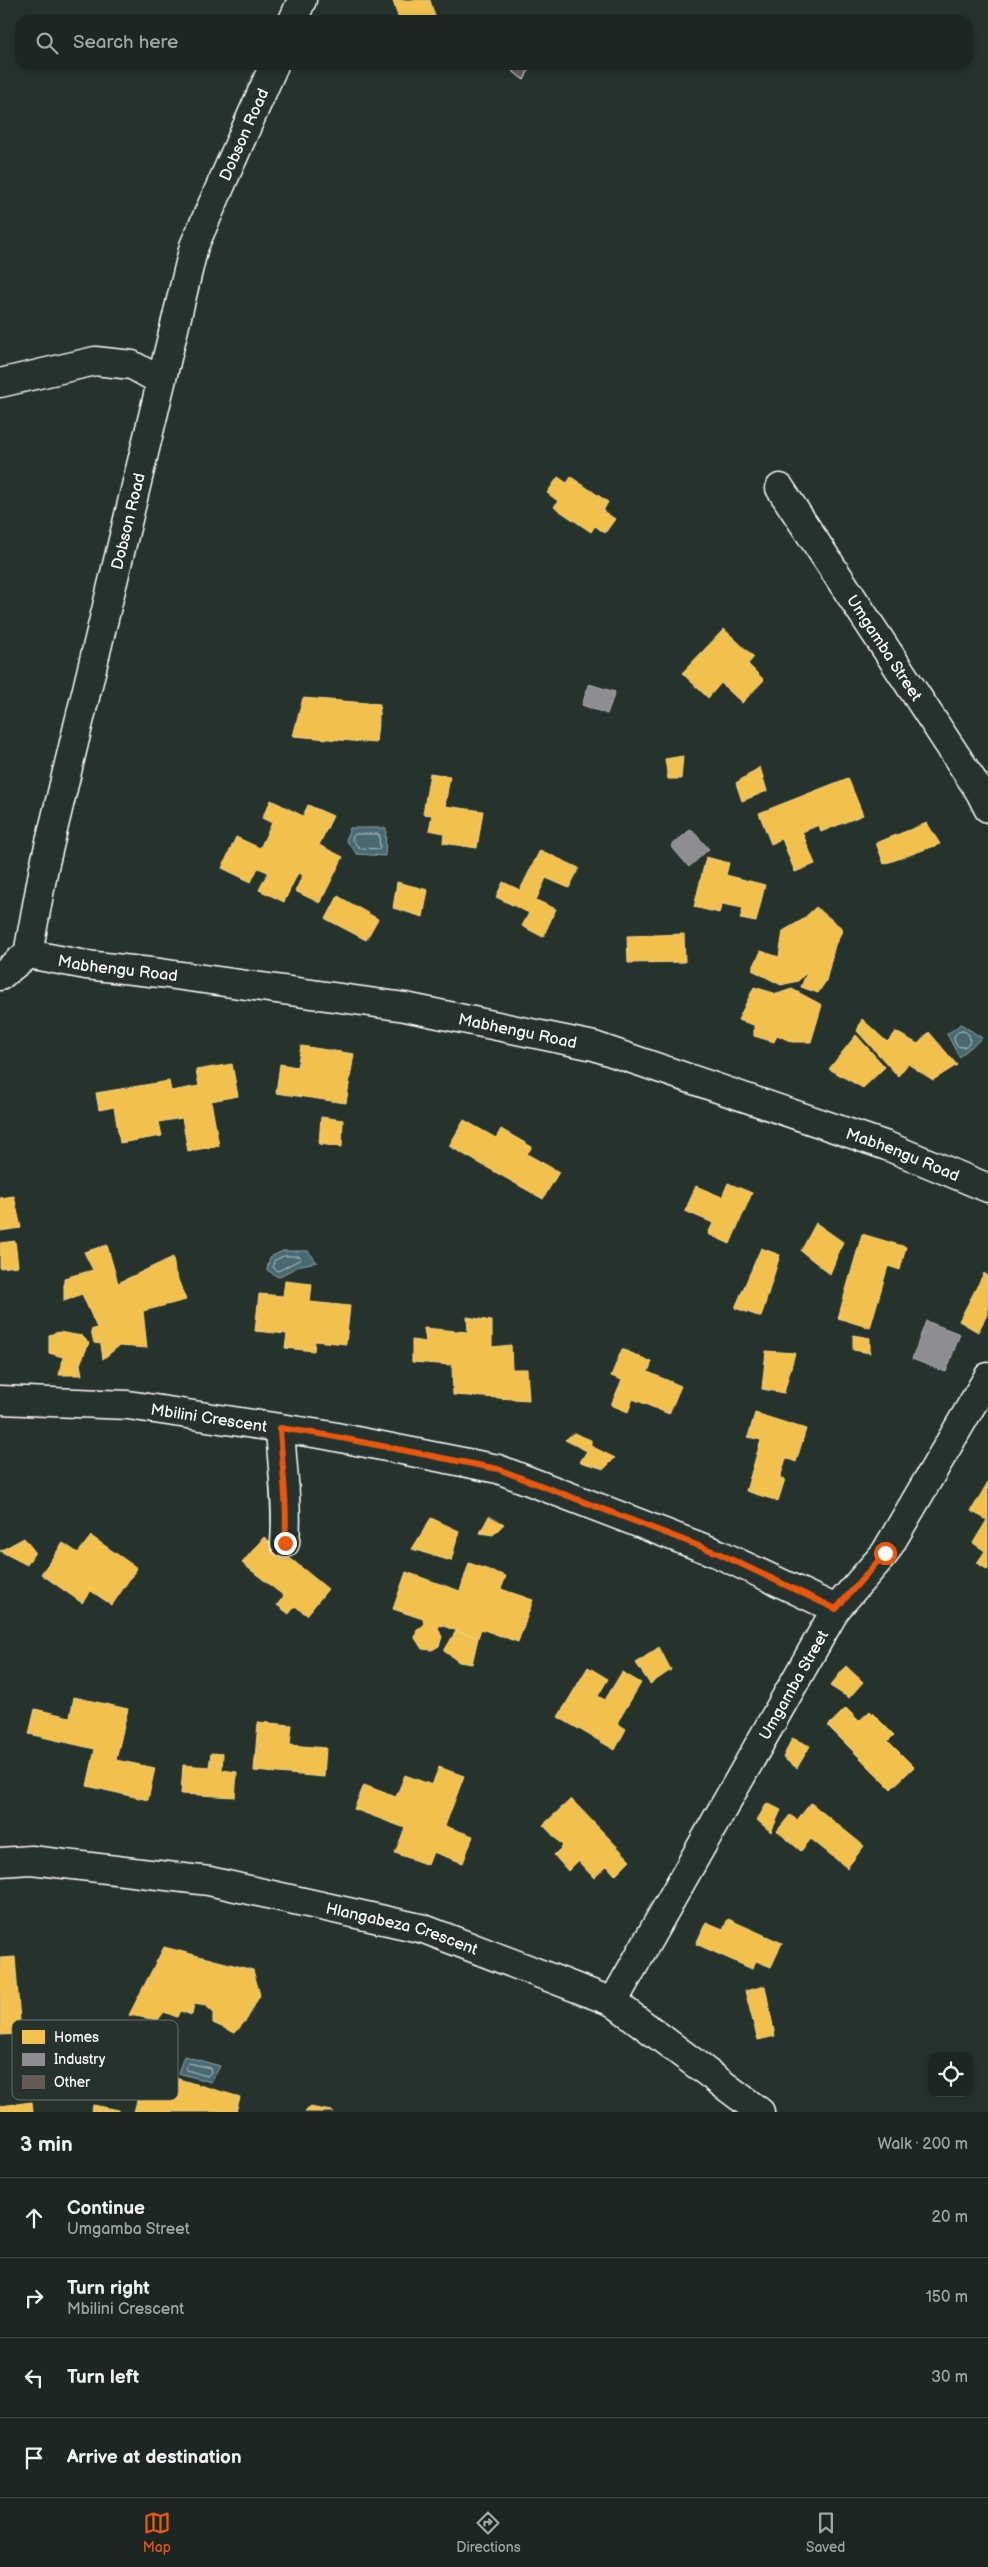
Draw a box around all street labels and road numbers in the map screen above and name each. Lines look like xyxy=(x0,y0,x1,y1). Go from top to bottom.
street label: Dobson Road xyxy=(216,86,273,184)
street label: Dobson Road xyxy=(108,471,150,572)
street label: Umgamba Street xyxy=(842,592,925,705)
street label: Mabhengu Road xyxy=(56,952,179,986)
street label: Mabhengu Road xyxy=(457,1010,578,1053)
street label: Mabhengu Road xyxy=(843,1125,962,1186)
street label: Mbilini Crescent xyxy=(149,1401,268,1437)
street label: Umgamba Street xyxy=(756,1627,833,1743)
street label: Hlangabeza Crescent xyxy=(324,1899,480,1960)

